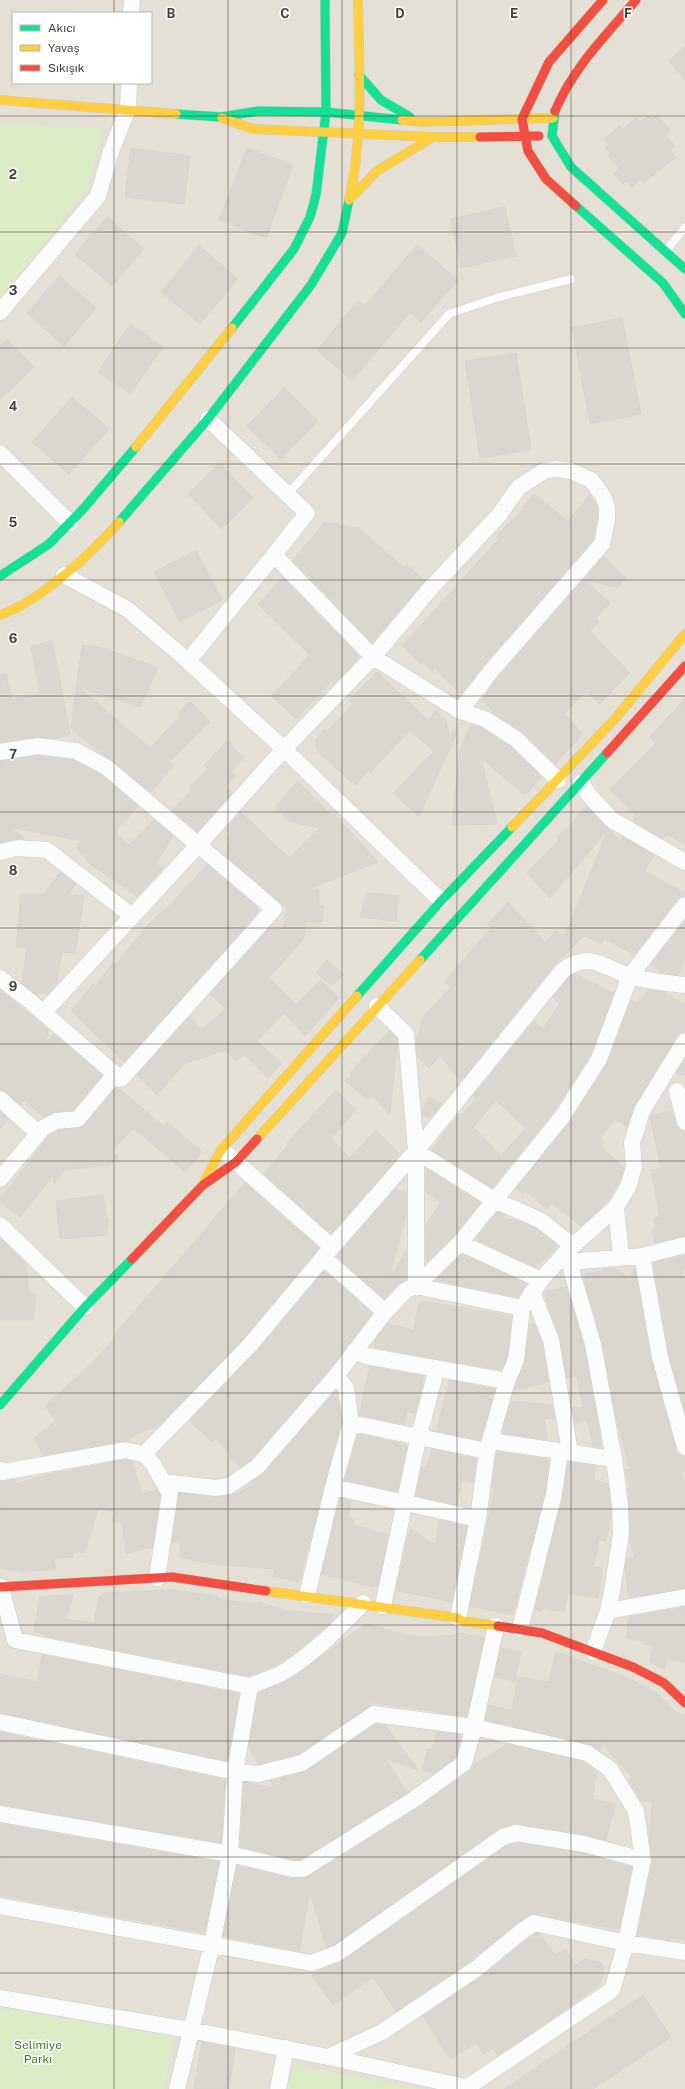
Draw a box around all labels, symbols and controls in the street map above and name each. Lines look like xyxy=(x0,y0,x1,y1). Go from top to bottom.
text: B xyxy=(167,6,176,21)
text: C xyxy=(280,6,290,21)
text: D xyxy=(395,6,405,21)
text: E xyxy=(510,6,518,21)
text: F xyxy=(624,6,632,21)
legend xyxy=(12,12,152,84)
text: Akıcı xyxy=(48,21,76,35)
text: Yavaş xyxy=(48,41,80,55)
text: Sıkışık xyxy=(48,61,85,75)
text: 2 xyxy=(9,167,17,182)
text: 3 xyxy=(9,283,18,298)
text: 4 xyxy=(9,399,18,414)
text: 5 xyxy=(9,515,18,530)
text: 6 xyxy=(9,631,18,646)
text: 7 xyxy=(9,747,17,762)
text: 8 xyxy=(9,863,18,878)
text: 9 xyxy=(9,979,17,994)
park label: Selimiye Parkı xyxy=(14,2038,62,2066)

